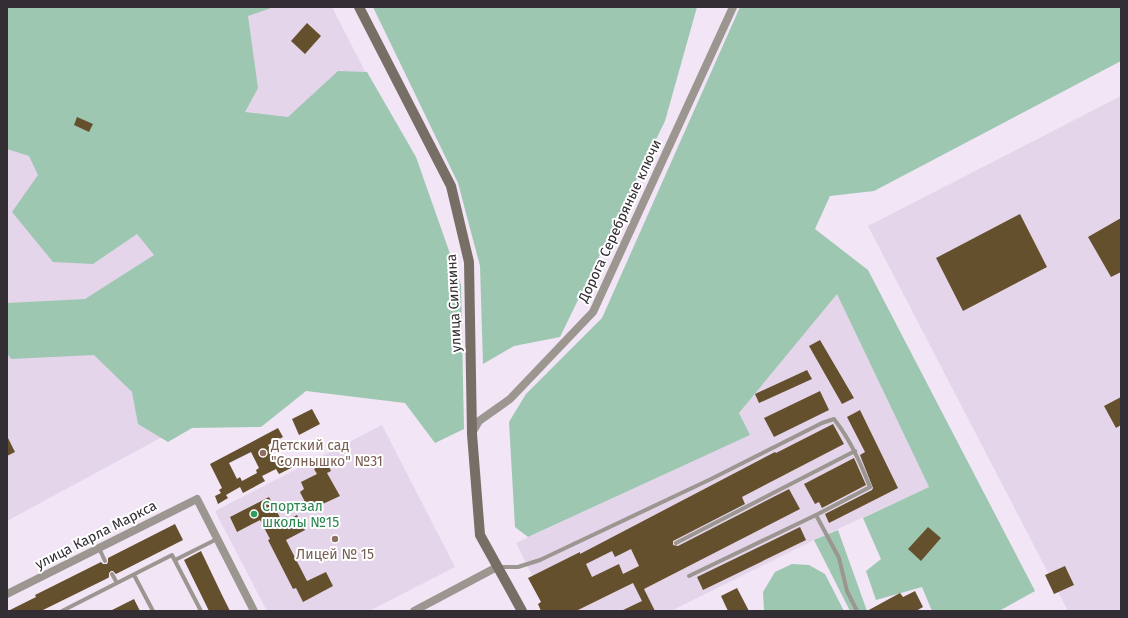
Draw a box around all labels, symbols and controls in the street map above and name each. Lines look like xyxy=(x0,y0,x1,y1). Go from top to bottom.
street label: Дорога Серебряные ключи xyxy=(574,137,665,306)
street label: улица Силкина xyxy=(443,253,465,353)
place label: Детский сад "Солнышко" №31 xyxy=(270,437,383,470)
marker: Детский сад "Солнышко" №31 xyxy=(258,448,268,458)
street label: улица Карла Маркса xyxy=(32,497,160,573)
place label: Спортзал школы №15 xyxy=(262,498,339,531)
marker: Спортзал школы №15 xyxy=(249,509,259,519)
marker: Лицей № 15 xyxy=(330,534,340,544)
place label: Лицей № 15 xyxy=(296,546,374,563)

